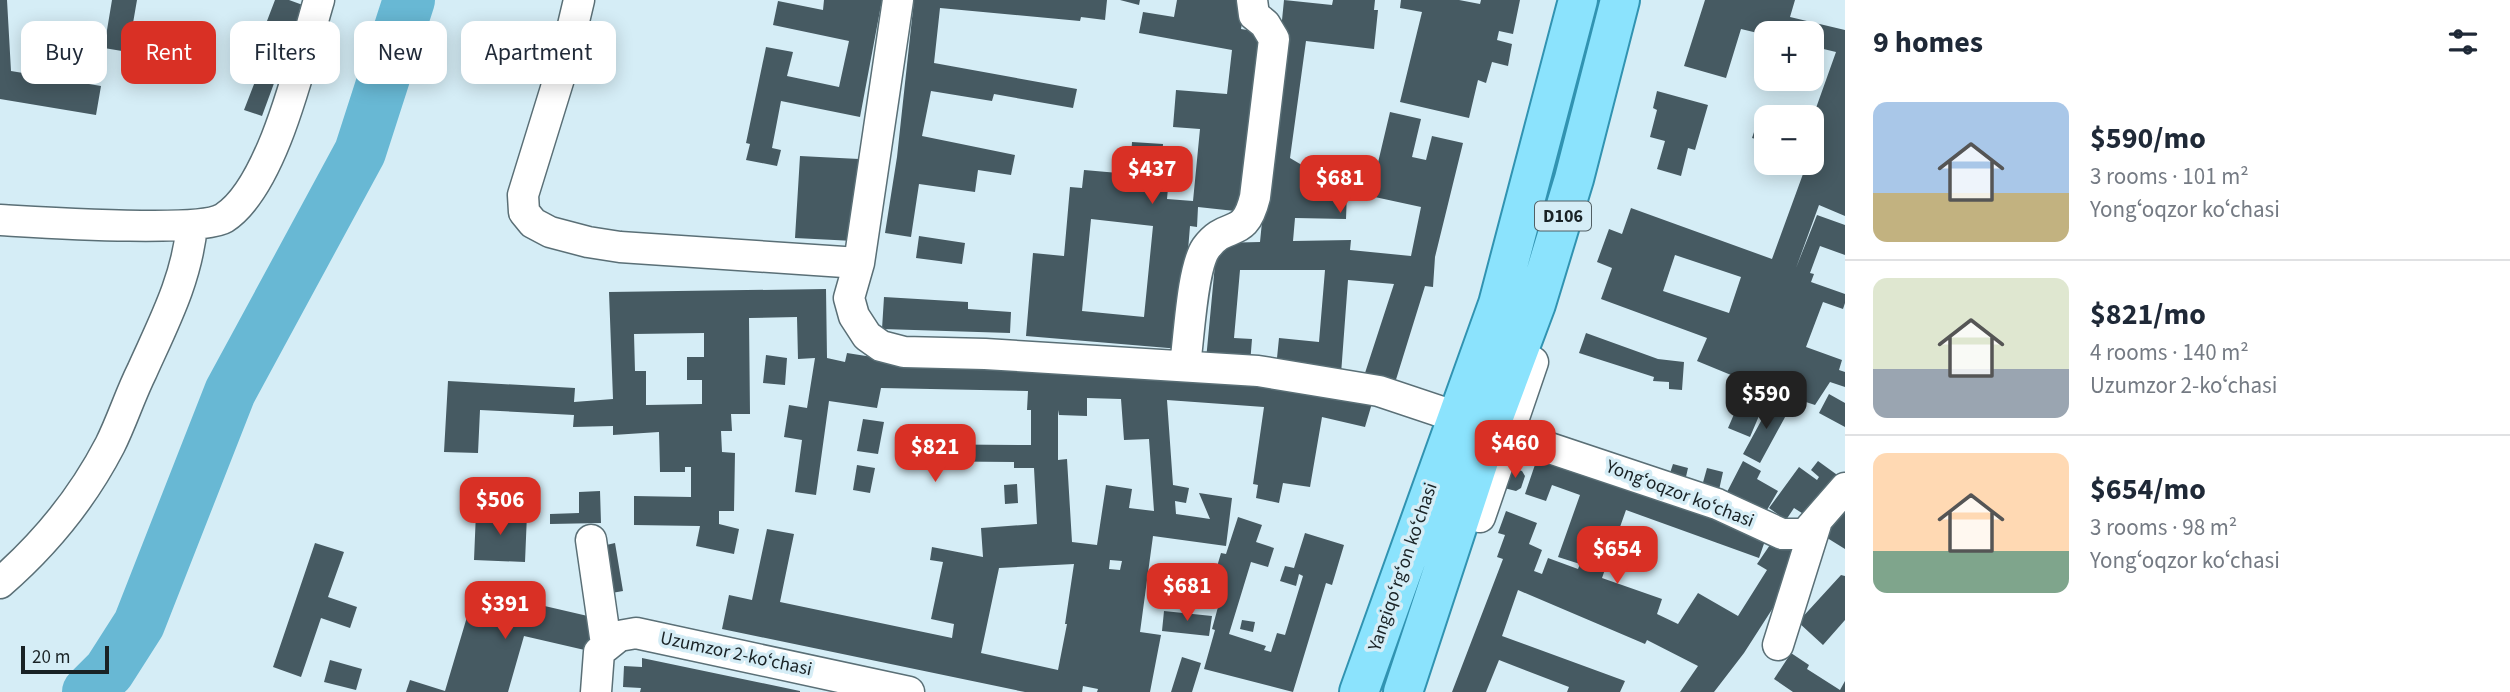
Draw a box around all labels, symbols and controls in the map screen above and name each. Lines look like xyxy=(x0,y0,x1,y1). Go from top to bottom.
chip: Buy xyxy=(21,21,107,84)
chip: Rent xyxy=(121,21,216,84)
chip: Filters xyxy=(230,21,340,84)
chip: New xyxy=(354,21,447,84)
chip: Apartment xyxy=(461,21,616,84)
map controls xyxy=(1754,21,1824,175)
button: + xyxy=(1754,21,1824,91)
text: 9 homes xyxy=(1873,21,1983,64)
icon: filters xyxy=(2444,23,2482,61)
button: − xyxy=(1754,105,1824,175)
text: $590/mo xyxy=(2090,117,2206,160)
icon: home xyxy=(1929,130,2013,214)
pin: $437 xyxy=(1111,146,1193,206)
text: $437 xyxy=(1128,152,1176,185)
pin: $681 xyxy=(1299,156,1381,215)
text: 3 rooms · 101 m² xyxy=(2090,160,2249,193)
text: $681 xyxy=(1316,161,1364,194)
text: Yongʻoqzor koʻchasi xyxy=(2090,193,2280,226)
road number: D106 xyxy=(1535,202,1591,230)
text: $821/mo xyxy=(2090,293,2206,336)
icon: home xyxy=(1929,306,2013,390)
text: 4 rooms · 140 m² xyxy=(2090,336,2249,369)
text: Uzumzor 2-koʻchasi xyxy=(2090,369,2277,402)
pin: $590 xyxy=(1725,372,1807,431)
text: $590 xyxy=(1742,377,1790,410)
pin: $460 xyxy=(1474,420,1556,480)
pin: $821 xyxy=(894,424,976,484)
text: $460 xyxy=(1491,426,1539,459)
text: $821 xyxy=(911,430,959,463)
street label: Yongʻoqzor koʻchasi xyxy=(1601,453,1758,535)
text: $654/mo xyxy=(2090,468,2206,511)
pin: $506 xyxy=(459,477,541,537)
street label: Yangiqoʻrgʻon koʻchasi xyxy=(1361,479,1445,656)
icon: home xyxy=(1929,481,2013,565)
text: $506 xyxy=(476,483,524,516)
text: 3 rooms · 98 m² xyxy=(2090,511,2237,544)
pin: $654 xyxy=(1576,526,1658,586)
text: $654 xyxy=(1593,532,1641,565)
text: Yongʻoqzor koʻchasi xyxy=(2090,544,2280,577)
pin: $681 xyxy=(1146,564,1228,623)
text: $681 xyxy=(1163,569,1211,602)
pin: $391 xyxy=(464,582,546,641)
text: $391 xyxy=(481,587,529,620)
street label: Uzumzor 2-koʻchasi xyxy=(658,625,814,683)
scale bar xyxy=(21,643,108,675)
text: 20 m xyxy=(32,644,70,671)

